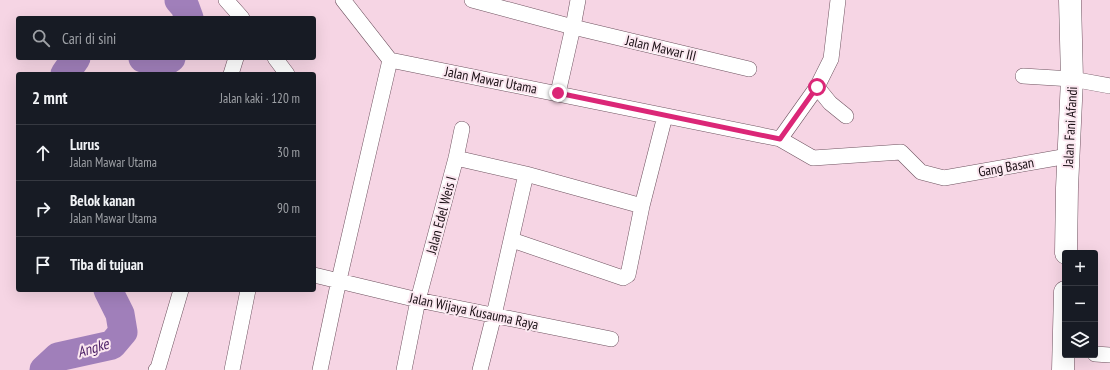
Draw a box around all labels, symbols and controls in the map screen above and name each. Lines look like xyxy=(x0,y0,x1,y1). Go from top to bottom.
search box xyxy=(16,16,316,60)
icon: search xyxy=(30,27,52,49)
text: Cari di sini xyxy=(62,29,116,48)
street label: Jalan Mawar III xyxy=(623,31,698,65)
street label: Jalan Mawar Utama xyxy=(442,62,539,98)
route start xyxy=(808,78,826,96)
route end xyxy=(549,84,567,102)
street label: Jalan Fani Afandi xyxy=(1059,86,1081,169)
text: 2 mnt xyxy=(32,87,67,109)
text: Jalan kaki · 120 m xyxy=(220,90,300,107)
text: Lurus xyxy=(70,135,99,154)
icon: ahead xyxy=(32,142,54,164)
text: 30 m xyxy=(277,144,300,161)
street label: Gang Basan xyxy=(977,153,1035,181)
text: Jalan Mawar Utama xyxy=(70,154,157,171)
street label: Jalan Edel Weis I xyxy=(422,174,460,257)
text: Belok kanan xyxy=(70,191,135,210)
icon: right xyxy=(32,198,54,220)
text: 90 m xyxy=(277,200,300,217)
text: Jalan Mawar Utama xyxy=(70,210,157,227)
map controls xyxy=(1062,250,1098,358)
button: + xyxy=(1062,250,1098,286)
icon: arrive xyxy=(32,254,54,276)
text: Tiba di tujuan xyxy=(70,255,144,274)
button: − xyxy=(1062,286,1098,322)
street label: Jalan Wijaya Kusauma Raya xyxy=(407,288,540,333)
button: layers xyxy=(1062,322,1098,358)
water label: Angke xyxy=(75,334,112,361)

